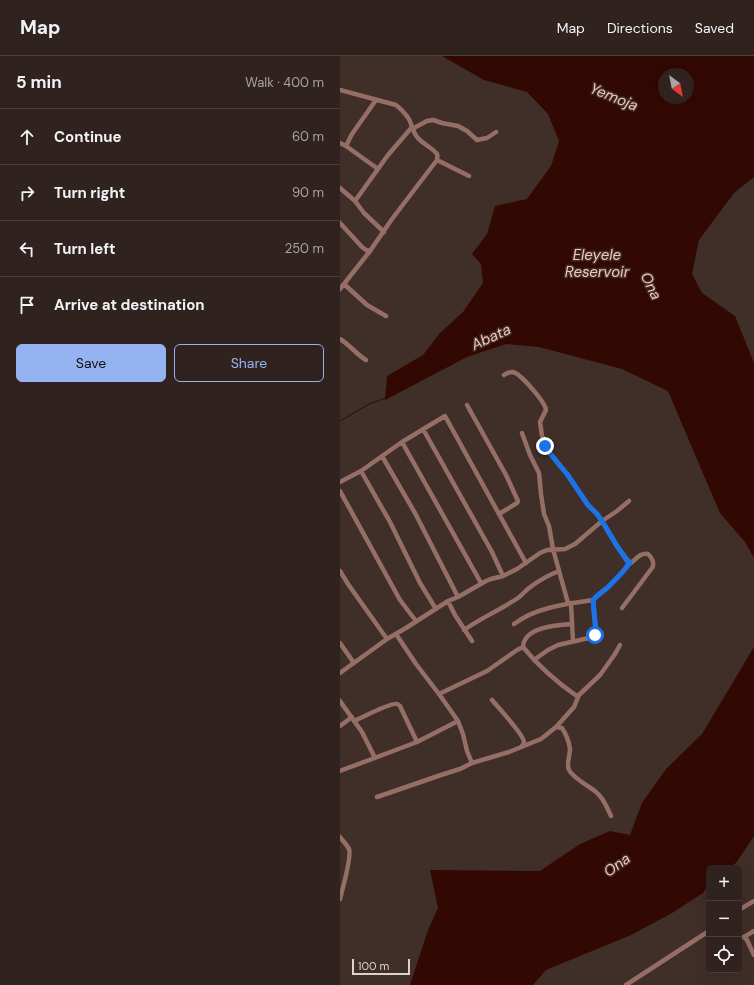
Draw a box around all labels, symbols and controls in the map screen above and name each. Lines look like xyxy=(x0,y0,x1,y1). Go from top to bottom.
text: Map xyxy=(20,15,60,40)
text: Map xyxy=(557,19,585,37)
text: Directions xyxy=(607,19,673,37)
text: Saved xyxy=(695,19,734,37)
north arrow xyxy=(658,68,694,104)
text: 5 min xyxy=(16,71,62,93)
text: Walk · 400 m xyxy=(245,74,324,91)
water label: Yemoja xyxy=(587,78,641,116)
icon: ahead xyxy=(16,126,38,148)
text: Continue xyxy=(54,127,122,147)
text: 60 m xyxy=(292,128,324,145)
icon: right xyxy=(16,182,38,204)
text: Turn right xyxy=(54,183,125,203)
text: 90 m xyxy=(292,184,324,201)
icon: left xyxy=(16,238,38,260)
text: Turn left xyxy=(54,239,115,259)
text: 250 m xyxy=(285,240,324,257)
water label: Eleyele Reservoir xyxy=(565,245,630,282)
water label: Ona xyxy=(636,269,666,303)
icon: arrive xyxy=(16,294,38,316)
text: Arrive at destination xyxy=(54,295,205,315)
water label: Abata xyxy=(467,319,514,355)
button: Save xyxy=(16,344,166,382)
button: Share xyxy=(174,344,324,382)
route end xyxy=(536,437,554,455)
route start xyxy=(586,626,604,644)
water label: Ona xyxy=(600,849,634,881)
map controls xyxy=(706,865,742,973)
button: + xyxy=(706,865,742,901)
button: − xyxy=(706,901,742,937)
button: locate xyxy=(706,937,742,973)
scale bar xyxy=(352,957,410,976)
text: 100 m xyxy=(358,959,389,973)

